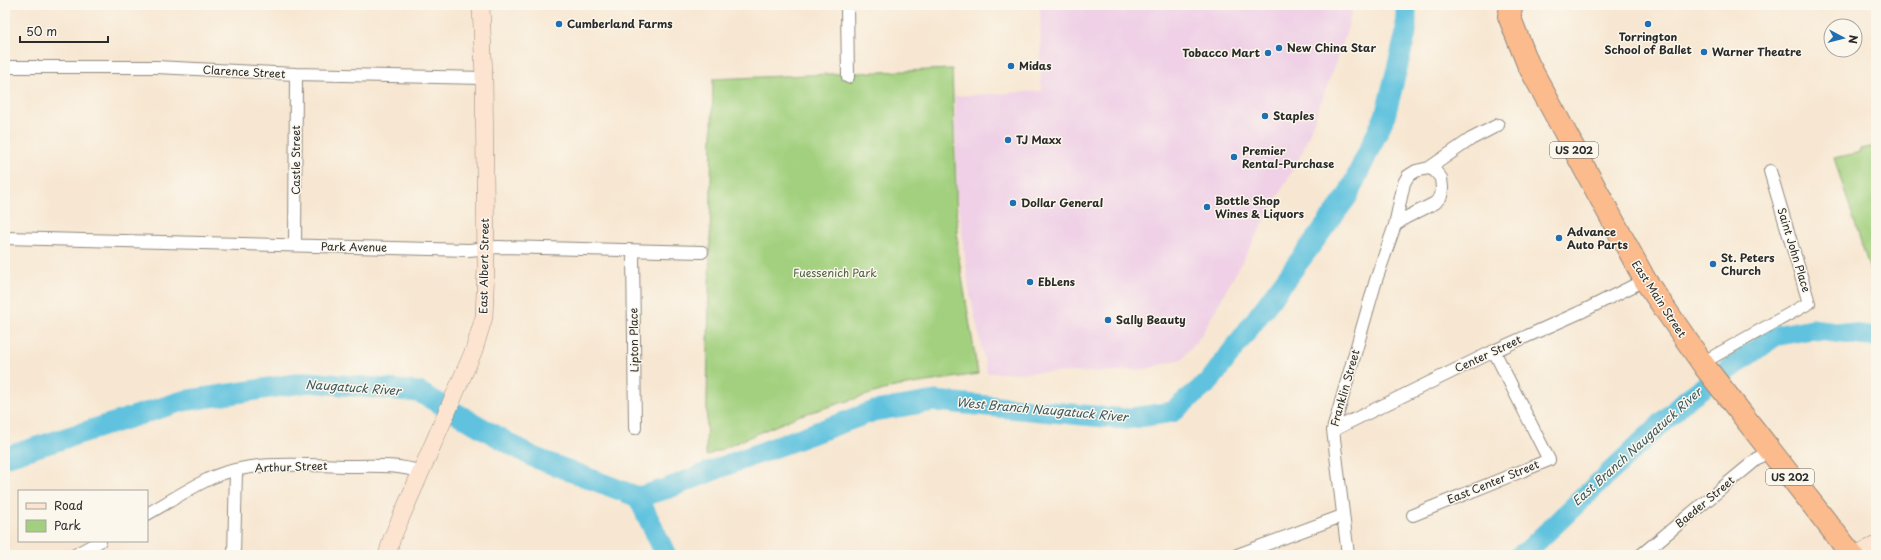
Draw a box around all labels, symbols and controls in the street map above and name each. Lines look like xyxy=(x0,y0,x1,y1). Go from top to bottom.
place label: Cumberland Farms xyxy=(567,15,673,32)
scale bar xyxy=(20,18,108,44)
north arrow xyxy=(1823,18,1863,58)
marker: Cumberland Farms xyxy=(554,19,564,29)
marker: Torrington School of Ballet xyxy=(1643,19,1653,29)
text: 50 m xyxy=(26,22,57,40)
place label: Torrington School of Ballet xyxy=(1604,28,1692,58)
text: N xyxy=(1844,34,1862,45)
place label: New China Star xyxy=(1287,39,1376,56)
marker: New China Star xyxy=(1274,43,1284,53)
place label: Warner Theatre xyxy=(1712,43,1801,60)
place label: Tobacco Mart xyxy=(1182,44,1260,61)
marker: Warner Theatre xyxy=(1699,47,1709,57)
marker: Tobacco Mart xyxy=(1263,48,1273,58)
place label: Midas xyxy=(1019,57,1052,74)
street label: Clarence Street xyxy=(202,61,286,82)
marker: Midas xyxy=(1006,61,1016,71)
place label: Staples xyxy=(1273,107,1314,124)
marker: Staples xyxy=(1260,111,1270,121)
street label: Castle Street xyxy=(287,125,304,195)
place label: TJ Maxx xyxy=(1016,131,1061,148)
marker: TJ Maxx xyxy=(1003,135,1013,145)
place label: Premier Rental-Purchase xyxy=(1242,142,1334,172)
road number: US 202 xyxy=(1550,142,1598,158)
marker: Premier Rental-Purchase xyxy=(1229,152,1239,162)
place label: Bottle Shop Wines & Liquors xyxy=(1215,192,1304,222)
place label: Dollar General xyxy=(1021,194,1103,211)
marker: Dollar General xyxy=(1008,198,1018,208)
marker: Bottle Shop Wines & Liquors xyxy=(1202,202,1212,212)
street label: Saint John Place xyxy=(1774,205,1815,294)
street label: East Albert Street xyxy=(474,217,493,314)
place label: Advance Auto Parts xyxy=(1567,223,1628,253)
marker: Advance Auto Parts xyxy=(1554,233,1564,243)
street label: Park Avenue xyxy=(321,237,387,256)
place label: St. Peters Church xyxy=(1721,249,1774,279)
street label: East Main Street xyxy=(1628,257,1691,341)
marker: St. Peters Church xyxy=(1708,259,1718,269)
park label: Fuessenich Park xyxy=(793,264,877,281)
place label: EbLens xyxy=(1038,273,1075,290)
marker: EbLens xyxy=(1025,277,1035,287)
street label: Lipton Place xyxy=(624,307,643,373)
place label: Sally Beauty xyxy=(1116,311,1186,328)
marker: Sally Beauty xyxy=(1103,315,1113,325)
street label: Center Street xyxy=(1452,330,1524,376)
street label: Franklin Street xyxy=(1325,347,1364,428)
water label: Naugatuck River xyxy=(305,375,403,399)
water label: East Branch Naugatuck River xyxy=(1568,382,1706,509)
water label: West Branch Naugatuck River xyxy=(956,393,1130,426)
street label: East Center Street xyxy=(1444,455,1542,508)
street label: Arthur Street xyxy=(254,457,328,476)
road number: US 202 xyxy=(1766,469,1814,485)
street label: Baeder Street xyxy=(1671,471,1738,532)
legend xyxy=(18,490,148,542)
text: Road xyxy=(54,496,83,514)
text: Park xyxy=(54,516,81,534)

